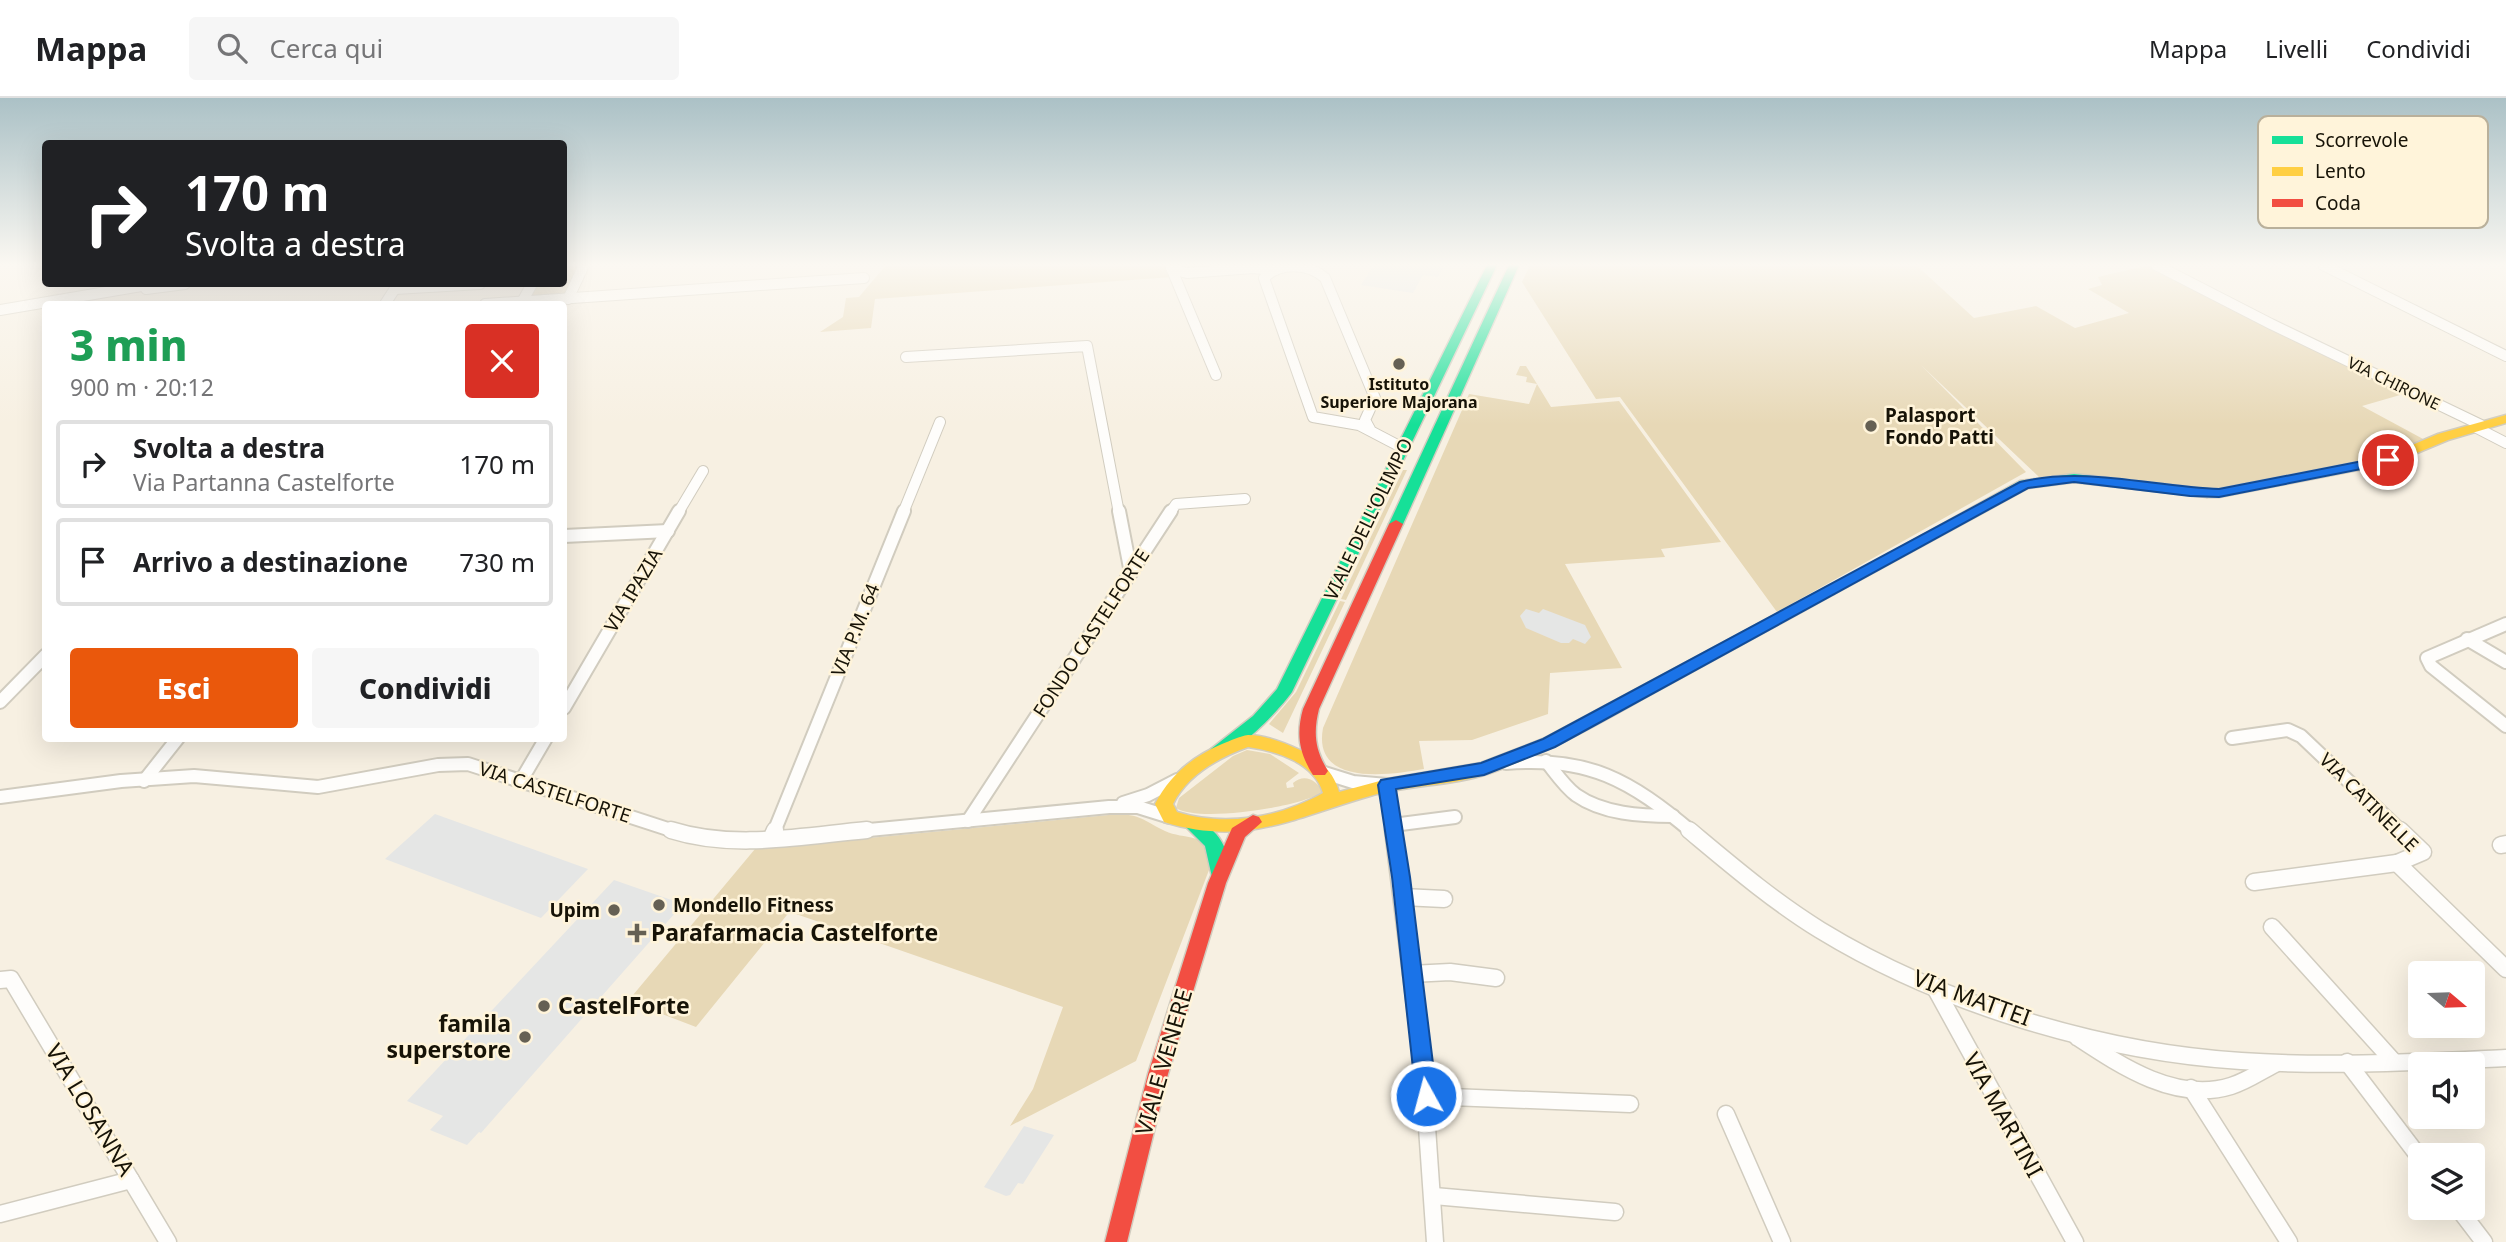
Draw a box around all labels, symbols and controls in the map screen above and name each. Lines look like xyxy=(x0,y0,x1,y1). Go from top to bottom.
search box xyxy=(189,17,679,80)
text: Mappa xyxy=(35,26,147,71)
icon: search xyxy=(213,29,251,67)
text: Cerca qui xyxy=(269,30,383,66)
text: Mappa xyxy=(2149,32,2227,65)
text: Livelli xyxy=(2265,32,2328,65)
text: Condividi xyxy=(2366,32,2471,65)
legend xyxy=(2258,116,2488,228)
text: Scorrevole xyxy=(2315,127,2408,153)
text: Lento xyxy=(2315,158,2366,184)
text: 170 m xyxy=(185,159,330,225)
icon: right xyxy=(70,168,161,259)
text: Coda xyxy=(2315,190,2361,216)
text: Svolta a destra xyxy=(185,222,406,265)
text: 3 min xyxy=(70,316,187,373)
button: close xyxy=(465,324,539,398)
street label: VIA CHIRONE xyxy=(2344,351,2444,415)
marker: Istituto Superiore Majorana xyxy=(1391,356,1407,372)
text: 900 m · 20:12 xyxy=(70,371,214,403)
place label: Istituto Superiore Majorana xyxy=(1320,373,1478,413)
place label: Palasport Fondo Patti xyxy=(1885,402,1994,450)
marker: Palasport Fondo Patti xyxy=(1863,418,1879,434)
text: Svolta a destra xyxy=(133,430,325,466)
pin xyxy=(2358,430,2418,490)
street label: VIALE DELL'OLIMPO xyxy=(1317,434,1419,604)
icon: arrive xyxy=(2369,441,2407,479)
icon: right xyxy=(74,445,112,483)
text: 170 m xyxy=(459,446,535,482)
text: Via Partanna Castelforte xyxy=(133,466,395,498)
street label: VIA IPAZIA xyxy=(598,542,669,637)
icon: arrive xyxy=(74,543,112,581)
text: Arrivo a destinazione xyxy=(133,544,408,580)
text: 730 m xyxy=(459,544,535,580)
street label: FONDO CASTELFORTE xyxy=(1027,544,1155,722)
street label: VIA P.M. 64 xyxy=(825,580,885,680)
button: Esci xyxy=(70,648,298,728)
button: Condividi xyxy=(312,648,539,728)
street label: VIA CATINELLE xyxy=(2314,747,2424,857)
street label: VIA CASTELFORTE xyxy=(476,755,634,829)
place label: Mondello Fitness xyxy=(673,892,834,918)
place label: Upim xyxy=(549,897,600,923)
marker: Mondello Fitness xyxy=(651,897,667,913)
marker: Upim xyxy=(606,902,622,918)
place label: Parafarmacia Castelforte xyxy=(651,916,938,948)
marker: Parafarmacia Castelforte xyxy=(629,925,645,941)
street label: VIA MATTEI xyxy=(1909,961,2036,1033)
north arrow xyxy=(2408,961,2485,1038)
map controls xyxy=(2408,961,2485,1220)
street label: VIALE VENERE xyxy=(1127,985,1199,1139)
place label: CastelForte xyxy=(558,989,690,1021)
marker: CastelForte xyxy=(536,998,552,1014)
place label: famila superstore xyxy=(387,1007,511,1065)
marker: famila superstore xyxy=(517,1029,533,1045)
street label: VIA LOSANNA xyxy=(39,1037,143,1182)
street label: VIA MARTINI xyxy=(1956,1046,2051,1183)
button: sound xyxy=(2408,1052,2485,1129)
position arrow xyxy=(1389,1059,1463,1133)
button: layers xyxy=(2408,1143,2485,1220)

